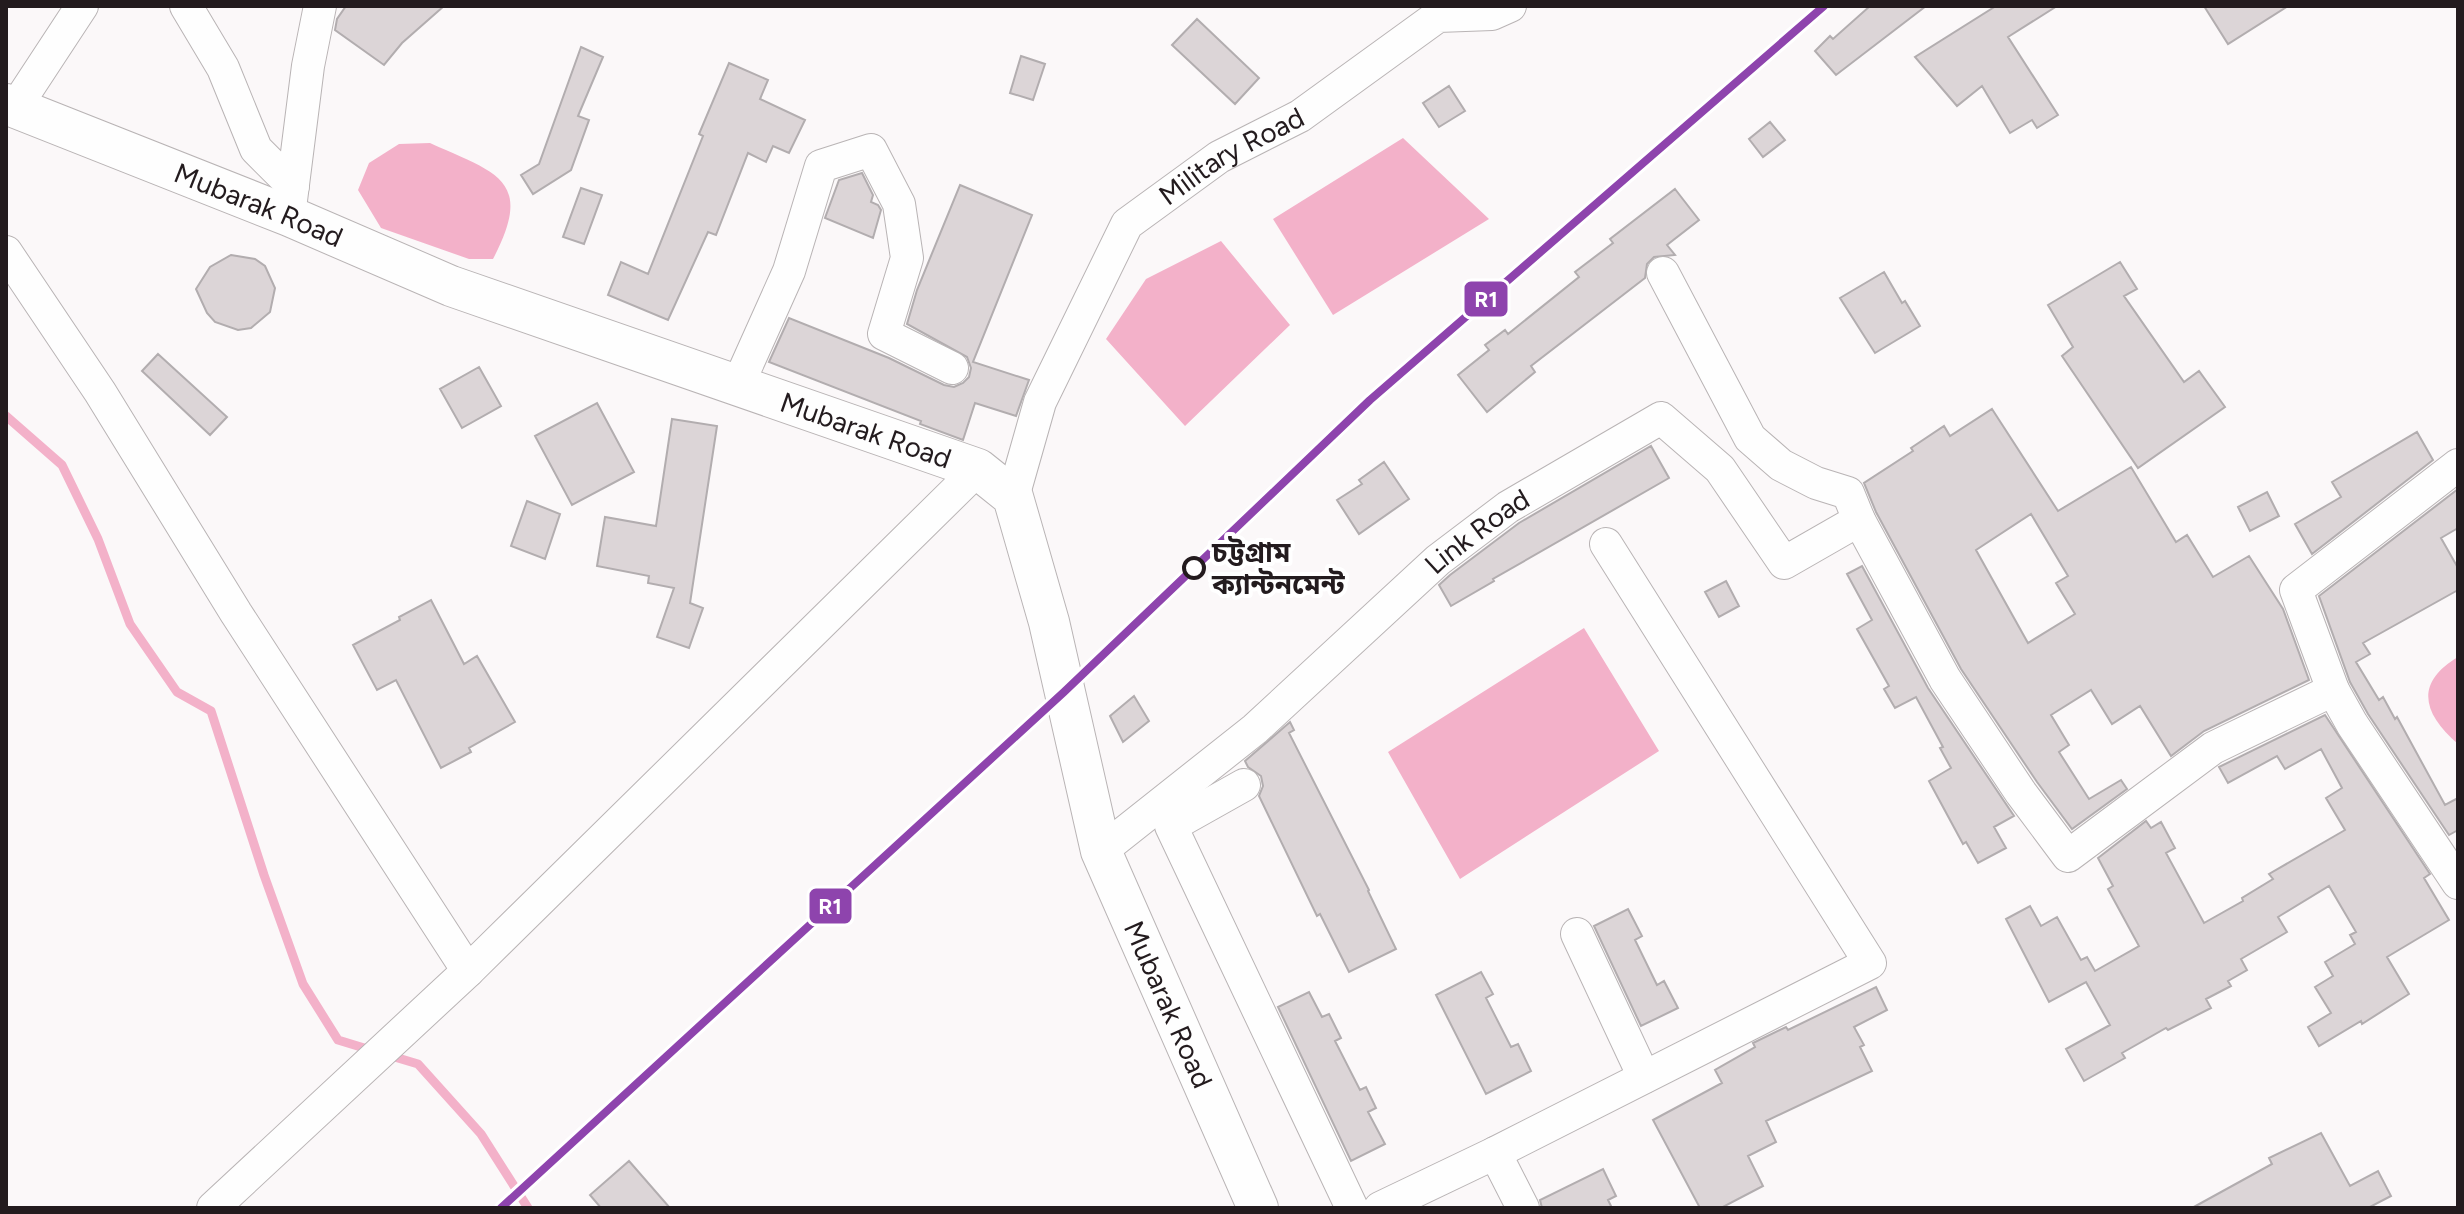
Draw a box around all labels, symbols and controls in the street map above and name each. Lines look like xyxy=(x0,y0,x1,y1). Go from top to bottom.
street label: Military Road xyxy=(1152,100,1310,212)
street label: Mubarak Road xyxy=(170,155,348,254)
line badge: R1 xyxy=(1463,280,1509,318)
text: R1 xyxy=(1474,286,1498,313)
street label: Mubarak Road xyxy=(776,385,956,475)
street label: Link Road xyxy=(1417,482,1535,581)
place label: চট্টগ্রাম ক্যান্টনমেন্ট xyxy=(1211,535,1345,601)
marker: চট্টগ্রাম ক্যান্টনমেন্ট xyxy=(1183,557,1205,579)
line badge: R1 xyxy=(808,887,853,925)
text: R1 xyxy=(818,893,842,920)
street label: Mubarak Road xyxy=(1117,916,1220,1093)

